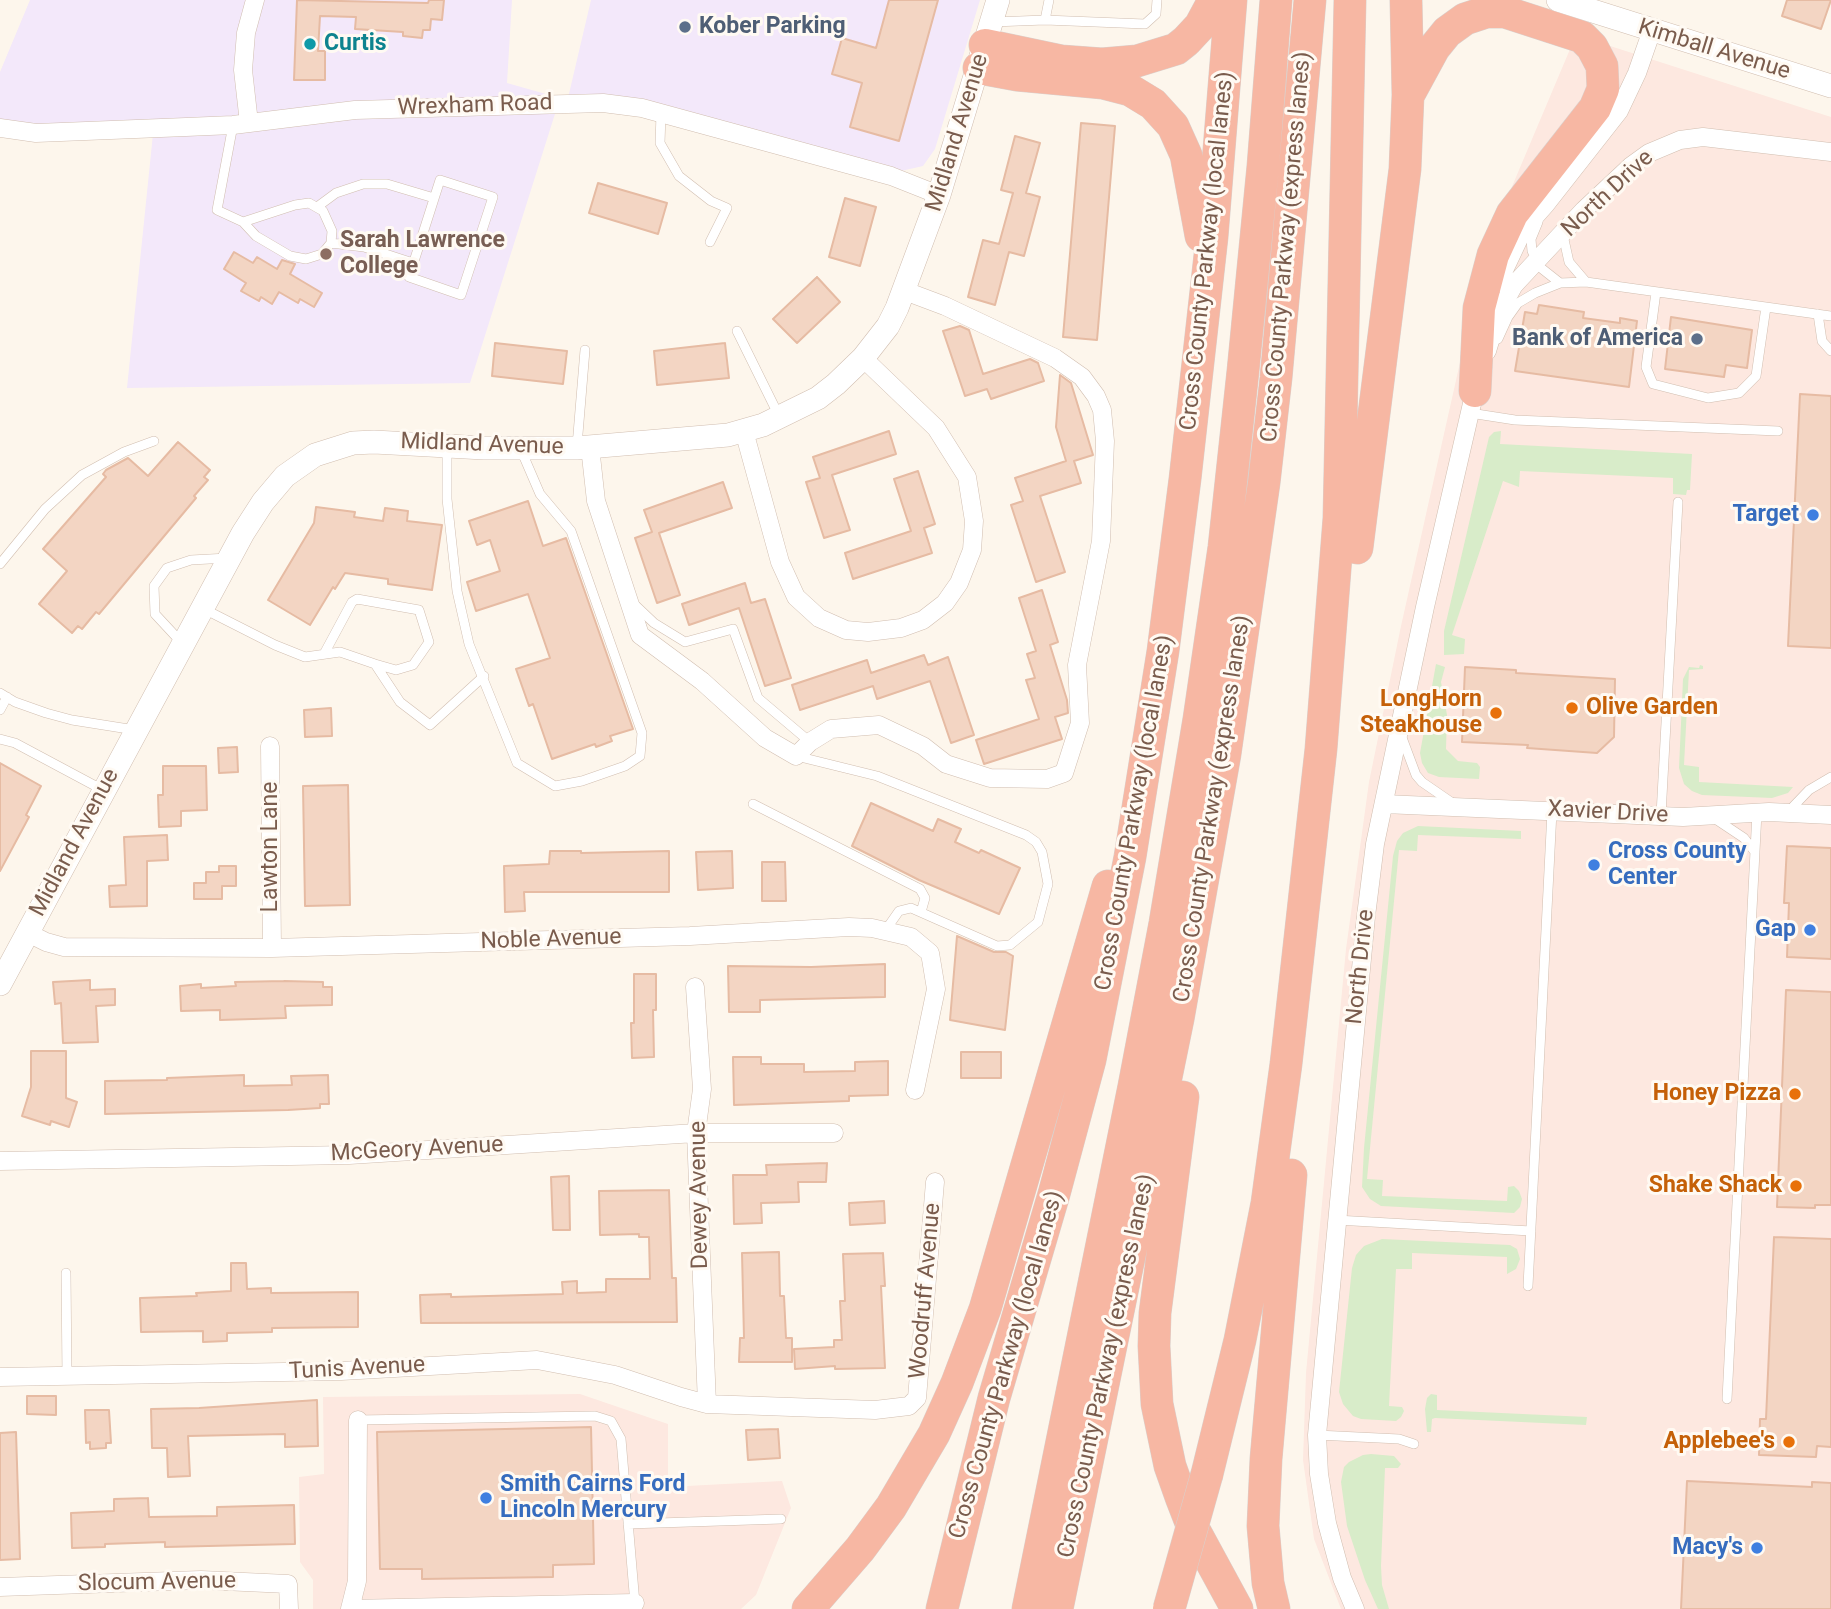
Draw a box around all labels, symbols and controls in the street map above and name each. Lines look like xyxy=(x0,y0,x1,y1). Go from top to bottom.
place label: Kober Parking xyxy=(699,13,846,41)
street label: Kimball Avenue xyxy=(1635,14,1793,86)
marker: Kober Parking xyxy=(677,19,693,35)
place label: Curtis xyxy=(324,30,387,58)
marker: Curtis xyxy=(302,36,318,52)
street label: Midland Avenue xyxy=(921,51,995,215)
street label: Cross County Parkway (express lanes) xyxy=(1256,51,1318,443)
street label: Cross County Parkway (local lanes) xyxy=(1175,70,1241,432)
street label: Wrexham Road xyxy=(397,90,553,122)
street label: North Drive xyxy=(1556,145,1660,243)
place label: Sarah Lawrence College xyxy=(340,227,505,281)
marker: Sarah Lawrence College xyxy=(318,246,334,262)
place label: Bank of America xyxy=(1512,325,1683,353)
marker: Bank of America xyxy=(1689,331,1705,347)
street label: Midland Avenue xyxy=(400,428,564,462)
place label: Target xyxy=(1733,501,1799,529)
marker: Target xyxy=(1805,507,1821,523)
street label: Cross County Parkway (express lanes) xyxy=(1169,613,1257,1005)
street label: Cross County Parkway (local lanes) xyxy=(1090,633,1180,993)
place label: LongHorn Steakhouse xyxy=(1360,686,1482,740)
place label: Olive Garden xyxy=(1586,694,1718,722)
marker: Olive Garden xyxy=(1564,700,1580,716)
marker: LongHorn Steakhouse xyxy=(1488,705,1504,721)
street label: Midland Avenue xyxy=(24,764,126,922)
street label: Lawton Lane xyxy=(257,782,285,912)
street label: Xavier Drive xyxy=(1547,796,1669,830)
place label: Cross County Center xyxy=(1608,838,1747,892)
marker: Cross County Center xyxy=(1586,857,1602,873)
street label: North Drive xyxy=(1341,908,1381,1026)
place label: Gap xyxy=(1755,916,1796,944)
marker: Gap xyxy=(1802,922,1818,938)
street label: Noble Avenue xyxy=(480,924,622,956)
place label: Honey Pizza xyxy=(1653,1080,1781,1108)
marker: Honey Pizza xyxy=(1787,1086,1803,1102)
street label: Dewey Avenue xyxy=(685,1121,715,1269)
street label: McGeory Avenue xyxy=(330,1132,504,1168)
street label: Cross County Parkway (express lanes) xyxy=(1053,1172,1161,1560)
place label: Shake Shack xyxy=(1649,1172,1782,1200)
marker: Shake Shack xyxy=(1788,1178,1804,1194)
street label: Cross County Parkway (local lanes) xyxy=(944,1188,1070,1542)
street label: Woodruff Avenue xyxy=(905,1202,947,1380)
street label: Tunis Avenue xyxy=(288,1352,426,1386)
place label: Applebee's xyxy=(1663,1428,1775,1456)
marker: Applebee's xyxy=(1781,1434,1797,1450)
place label: Smith Cairns Ford Lincoln Mercury xyxy=(500,1471,685,1525)
marker: Smith Cairns Ford Lincoln Mercury xyxy=(478,1490,494,1506)
place label: Macy's xyxy=(1672,1534,1743,1562)
marker: Macy's xyxy=(1749,1540,1765,1556)
street label: Slocum Avenue xyxy=(78,1568,236,1598)

